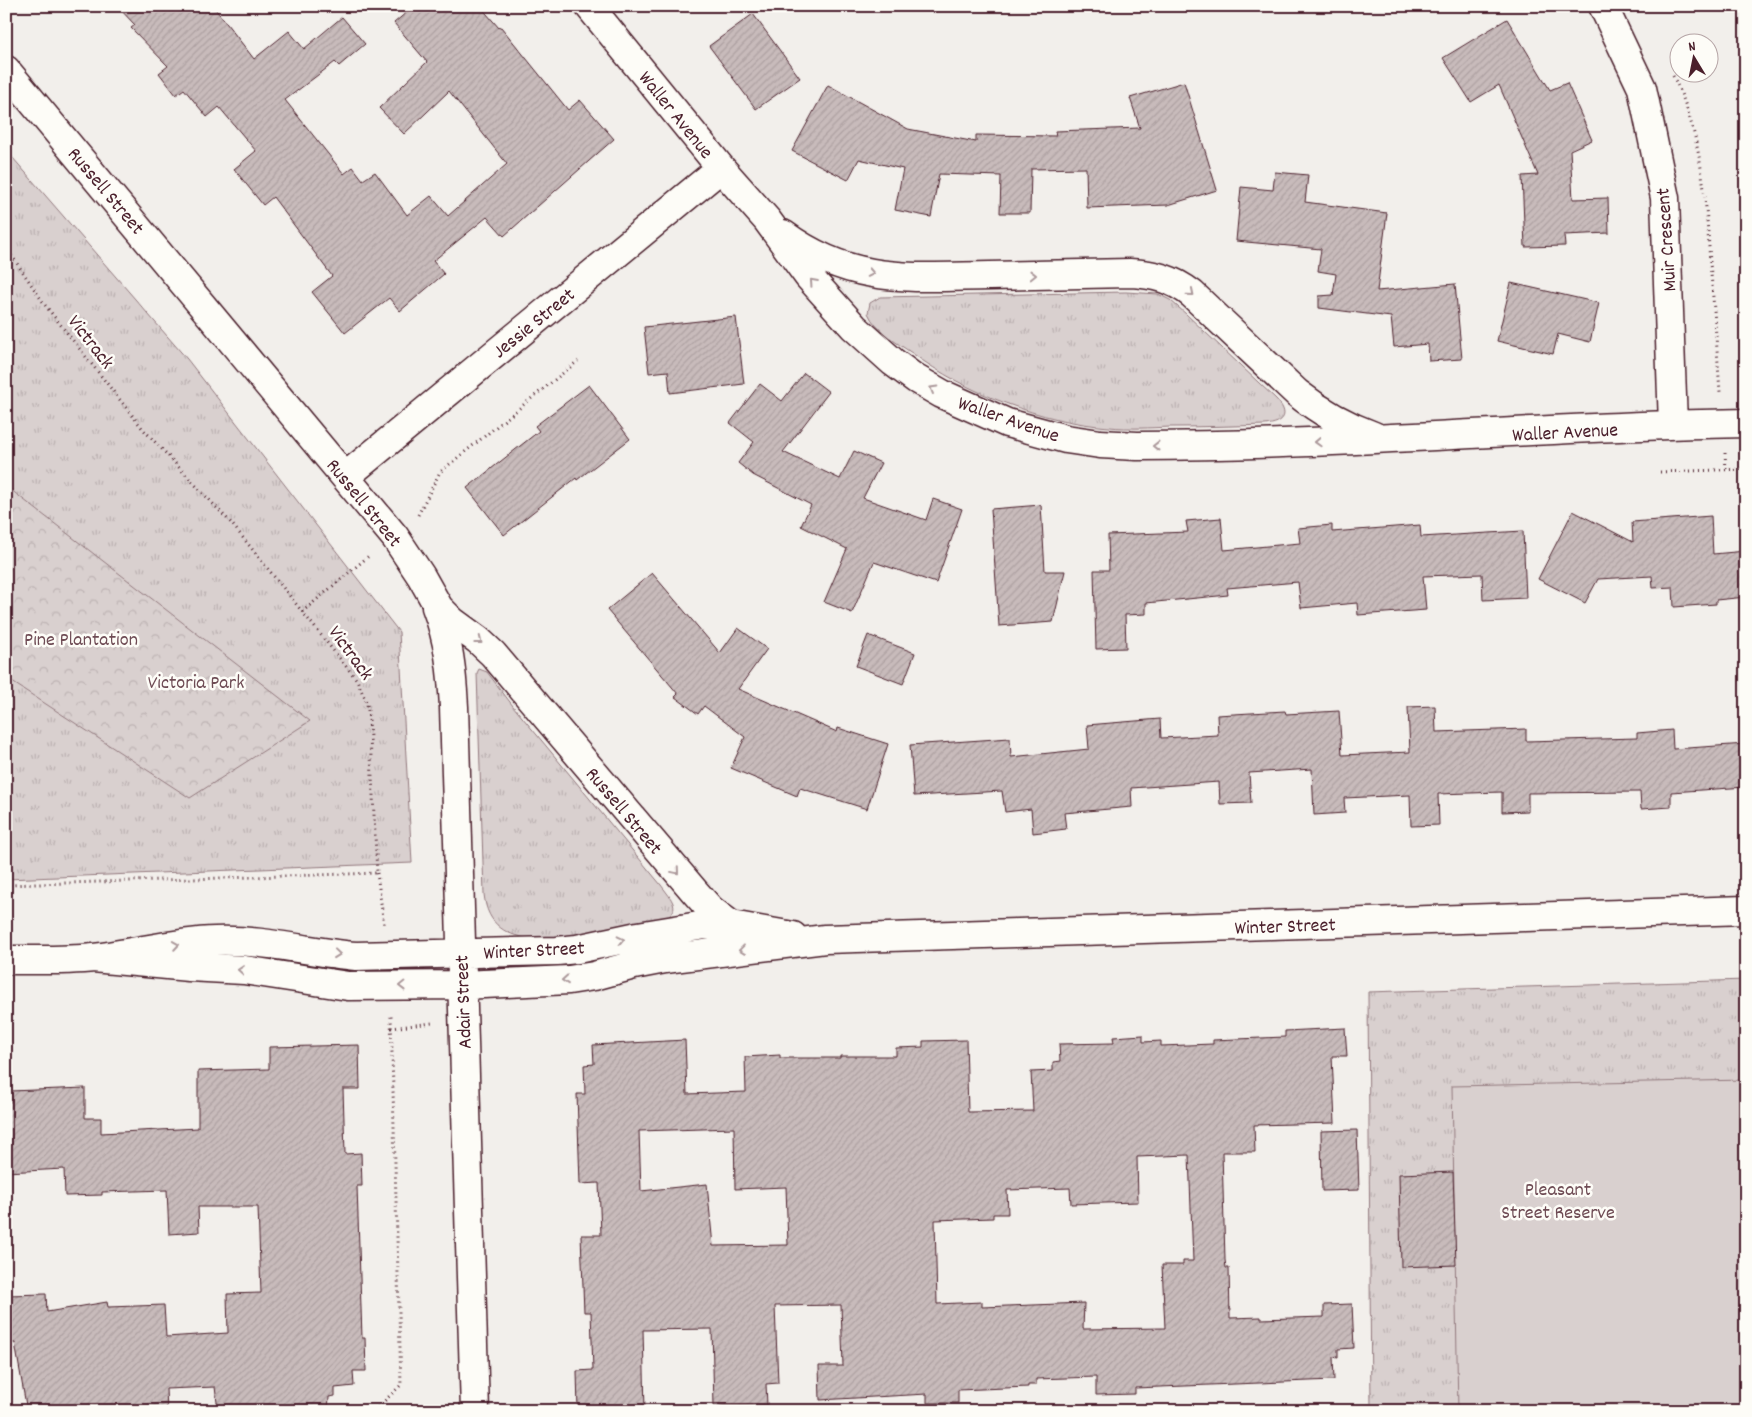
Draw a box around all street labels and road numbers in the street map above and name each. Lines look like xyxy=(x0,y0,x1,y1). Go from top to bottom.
street label: Waller Avenue xyxy=(630,66,719,166)
street label: Russell Street xyxy=(60,142,150,242)
street label: Muir Crescent xyxy=(1650,187,1686,293)
street label: Jessie Street xyxy=(488,282,582,366)
street label: Victrack xyxy=(60,310,120,376)
street label: Waller Avenue xyxy=(953,390,1063,451)
street label: Waller Avenue xyxy=(1512,417,1619,451)
street label: Russell Street xyxy=(318,454,407,554)
street label: Victrack xyxy=(320,621,379,687)
street label: Russell Street xyxy=(578,762,668,862)
street label: Winter Street xyxy=(1234,912,1336,944)
street label: Winter Street xyxy=(483,935,585,969)
street label: Adair Street xyxy=(449,954,481,1049)

